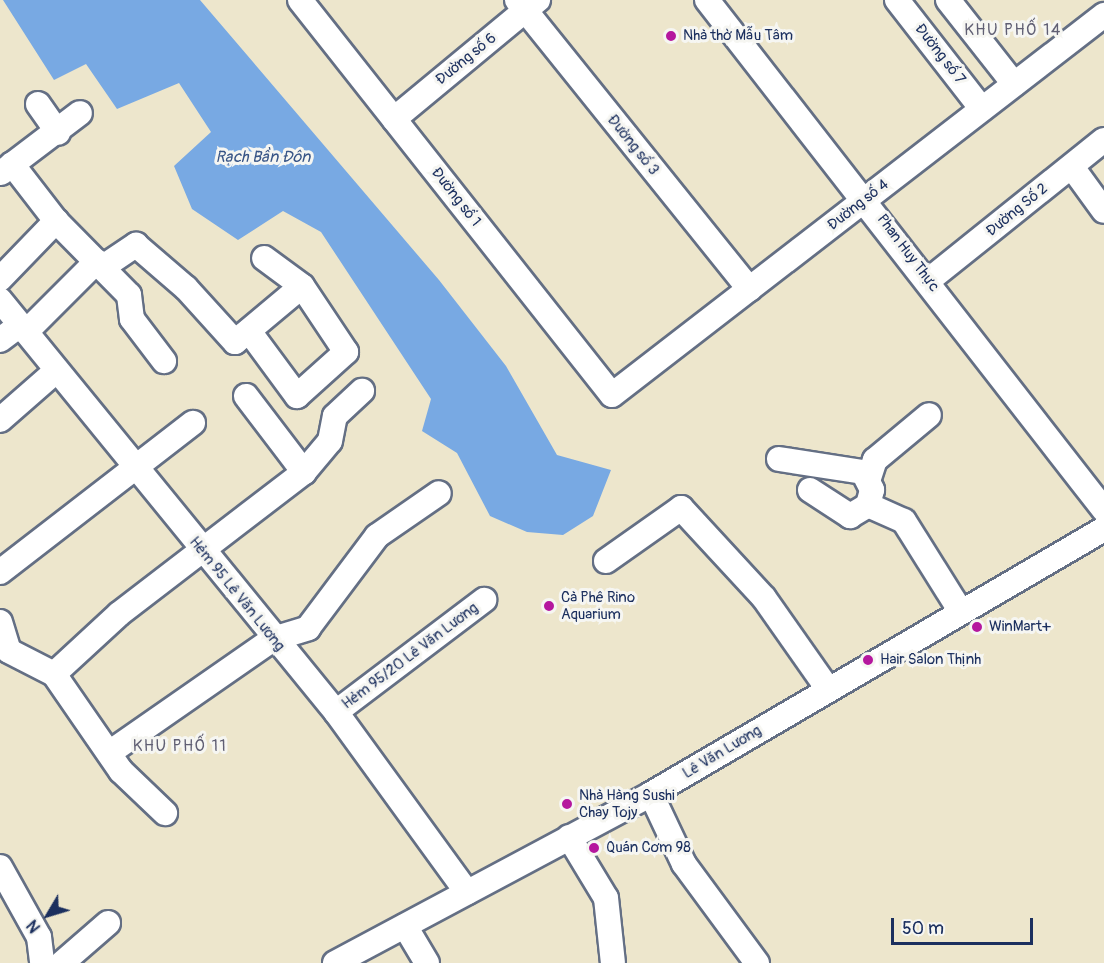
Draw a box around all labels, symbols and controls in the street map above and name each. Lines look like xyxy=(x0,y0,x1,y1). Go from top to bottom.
street label: Đường số 7 xyxy=(911,20,969,88)
district label: KHU PHỐ 14 xyxy=(964,20,1062,40)
place label: Nhà thờ Mẫu Tâm xyxy=(683,27,793,45)
street label: Đường số 6 xyxy=(432,29,500,89)
marker: Nhà thờ Mẫu Tâm xyxy=(664,29,678,43)
street label: Đường số 3 xyxy=(603,111,663,179)
water label: Rạch Bần Đôn xyxy=(216,147,310,167)
street label: Đường số 1 xyxy=(427,164,485,230)
street label: Đường số 4 xyxy=(824,176,892,234)
street label: Đường Số 2 xyxy=(983,180,1051,240)
street label: Phan Huy Thực xyxy=(873,211,943,295)
street label: Hẻm 95 Lê Văn Lương xyxy=(185,533,289,655)
place label: Cà Phê Rino Aquarium xyxy=(561,588,635,623)
street label: Hẻm 95/20 Lê Văn Lương xyxy=(338,599,482,713)
marker: Cà Phê Rino Aquarium xyxy=(542,599,556,613)
place label: WinMart+ xyxy=(989,618,1050,636)
marker: WinMart+ xyxy=(970,620,984,634)
place label: Hair Salon Thịnh xyxy=(880,651,981,669)
marker: Hair Salon Thịnh xyxy=(861,653,875,667)
street label: Lê Văn Lương xyxy=(679,721,765,783)
district label: KHU PHỐ 11 xyxy=(133,736,227,756)
place label: Nhà Hàng Sushi Chay Tojy xyxy=(579,786,675,821)
marker: Nhà Hàng Sushi Chay Tojy xyxy=(560,797,574,811)
place label: Quán Cơm 98 xyxy=(606,839,691,857)
marker: Quán Cơm 98 xyxy=(587,841,601,855)
north arrow xyxy=(18,885,78,945)
scale bar xyxy=(894,906,1036,944)
text: N xyxy=(23,916,45,937)
text: 50 m xyxy=(902,917,944,940)

